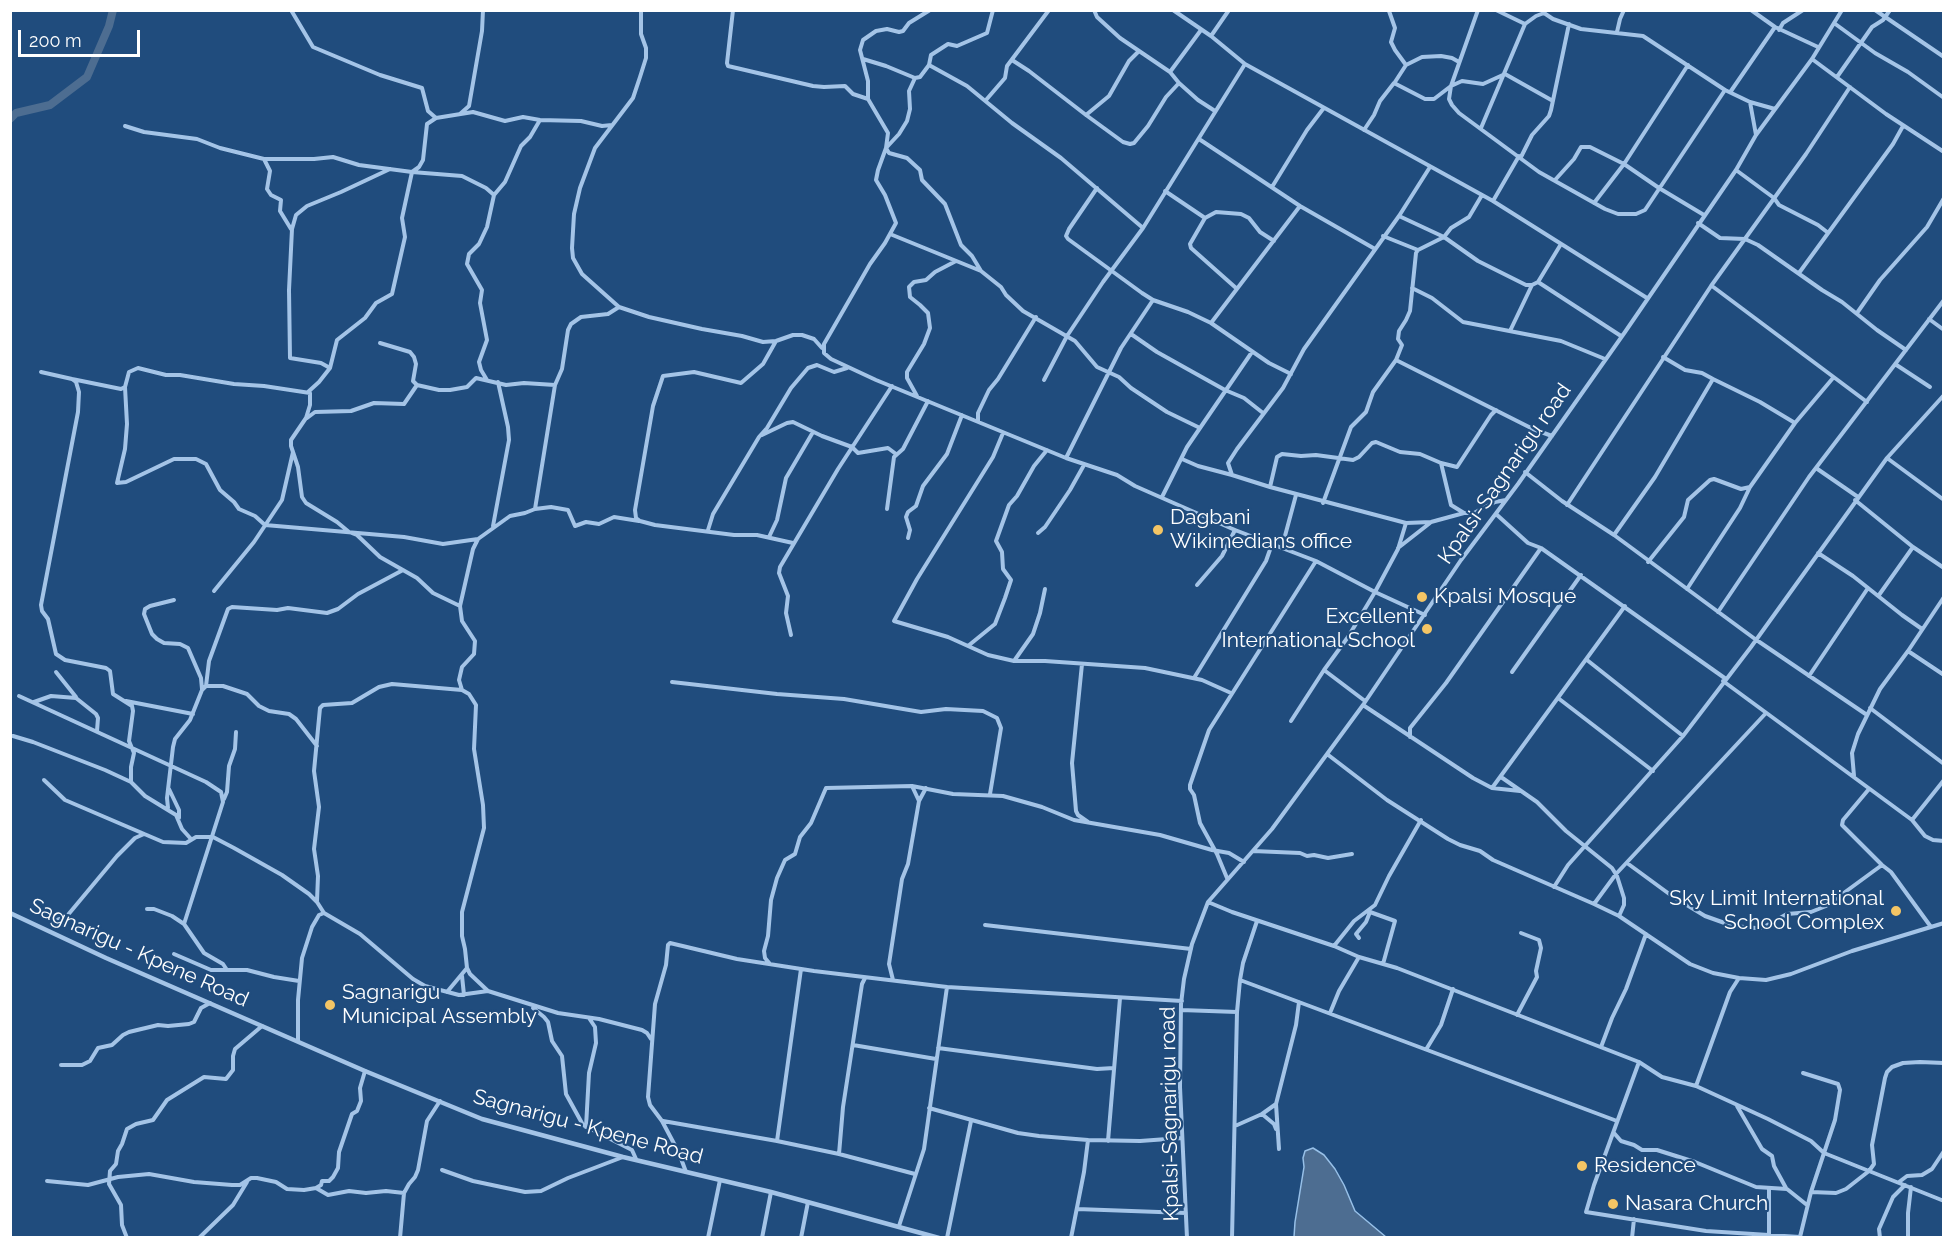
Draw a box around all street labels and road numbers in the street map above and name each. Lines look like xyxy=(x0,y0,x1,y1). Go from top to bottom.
street label: Kpalsi-Sagnarigu road xyxy=(1433,379,1577,569)
street label: Sagnarigu - Kpene Road xyxy=(26,893,252,1013)
street label: Kpalsi-Sagnarigu road xyxy=(1156,1006,1184,1222)
street label: Sagnarigu - Kpene Road xyxy=(470,1084,706,1170)

